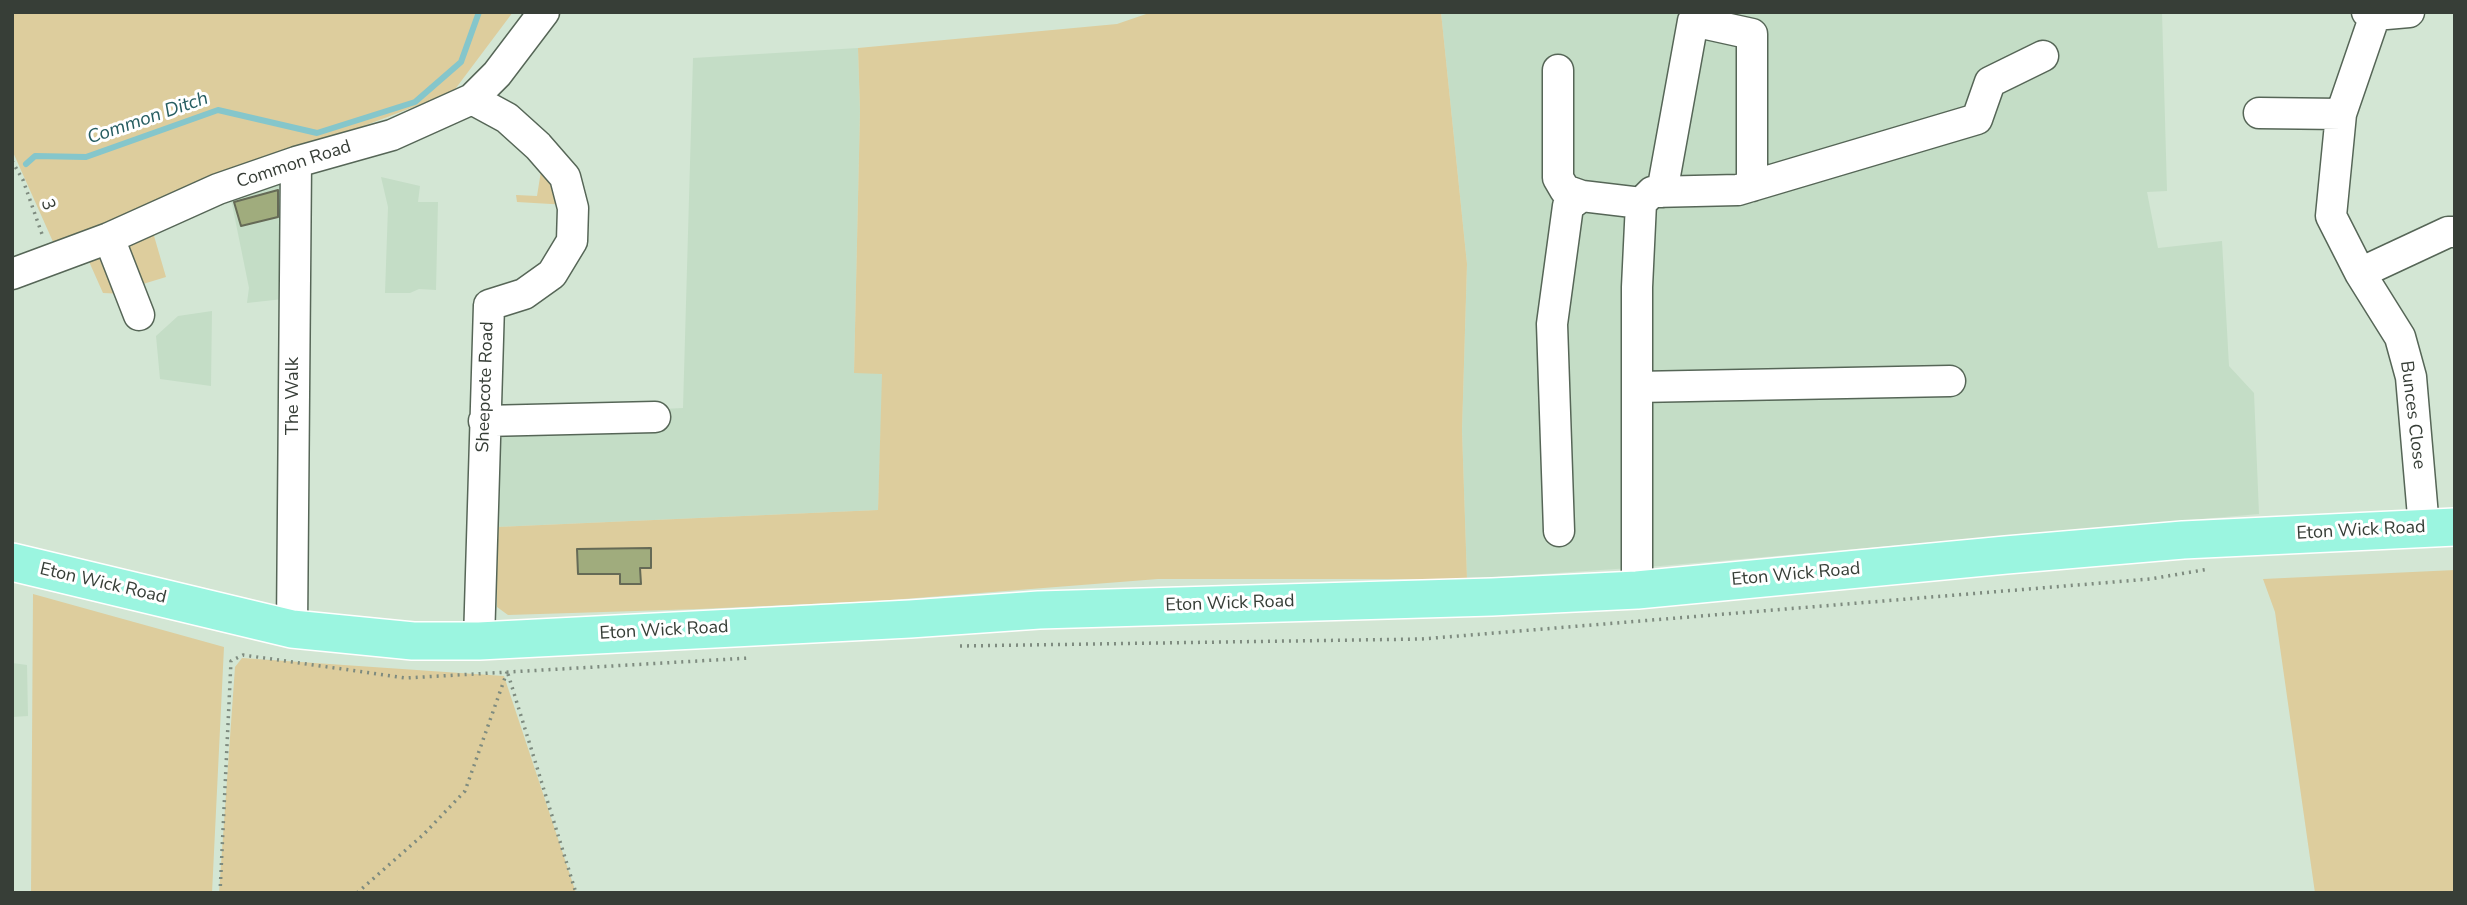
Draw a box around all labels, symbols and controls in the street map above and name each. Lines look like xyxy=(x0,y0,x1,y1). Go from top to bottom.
water label: Common Ditch xyxy=(85,88,211,150)
street label: Common Road xyxy=(234,136,354,194)
street label: 3 xyxy=(35,196,59,214)
street label: Sheepcote Road xyxy=(473,321,499,453)
street label: The Walk xyxy=(283,357,305,435)
street label: Bunces Close xyxy=(2395,360,2429,470)
street label: Eton Wick Road xyxy=(2296,517,2426,545)
street label: Eton Wick Road xyxy=(38,559,168,609)
street label: Eton Wick Road xyxy=(1731,559,1861,591)
street label: Eton Wick Road xyxy=(1165,591,1295,617)
street label: Eton Wick Road xyxy=(599,617,729,645)

